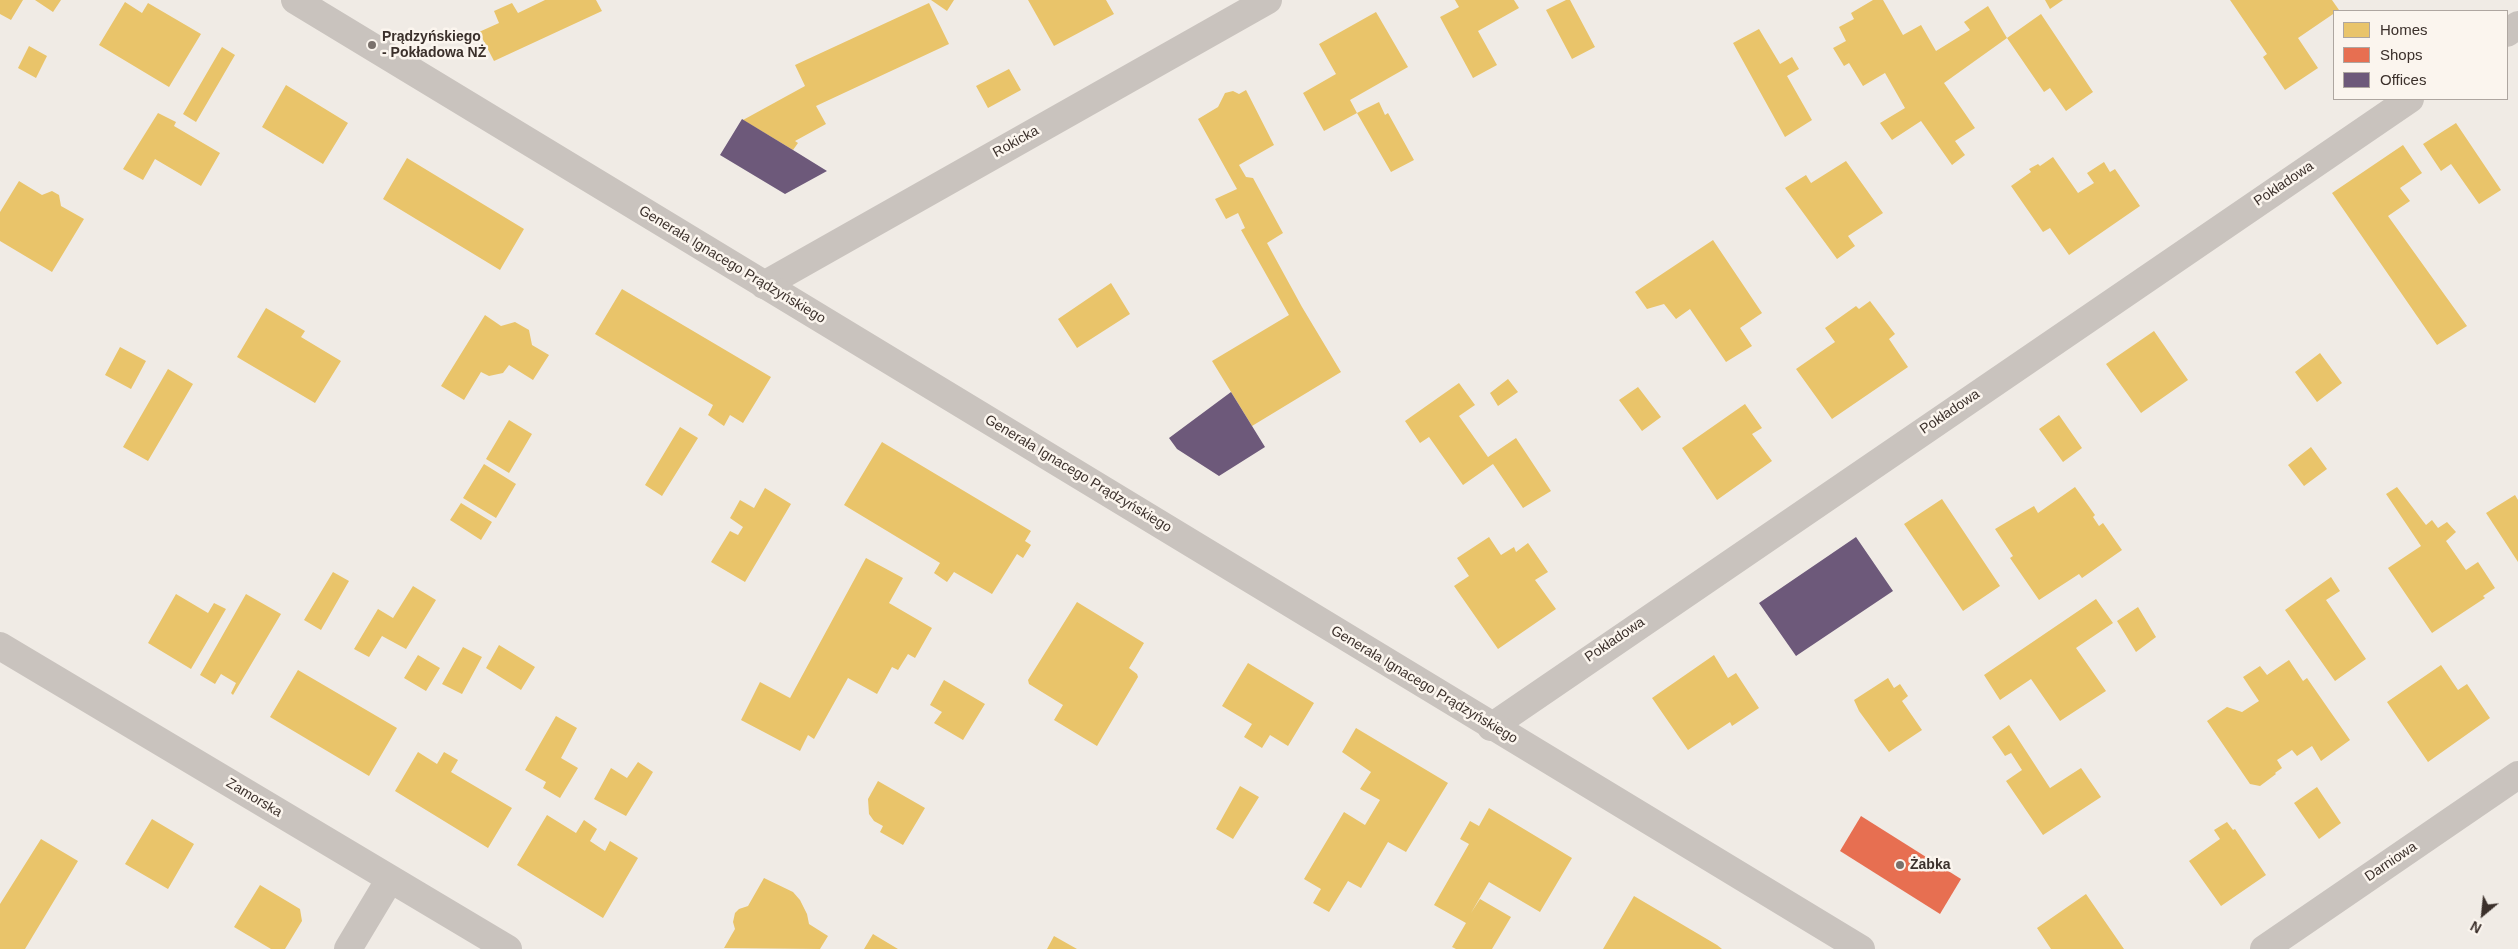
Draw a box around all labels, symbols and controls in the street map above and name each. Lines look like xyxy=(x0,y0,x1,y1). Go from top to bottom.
legend xyxy=(2333,10,2508,100)
text: Homes xyxy=(2380,21,2428,38)
place label: Prądzyńskiego - Pokładowa NŻ xyxy=(382,29,486,62)
marker: Prądzyńskiego - Pokładowa NŻ xyxy=(366,39,378,51)
text: Shops xyxy=(2380,46,2423,63)
text: Offices xyxy=(2380,71,2426,88)
street label: Rokicka xyxy=(990,123,1042,161)
street label: Pokładowa xyxy=(2251,158,2317,210)
street label: Generała Ignacego Prądzyńskiego xyxy=(636,202,828,328)
street label: Pokładowa xyxy=(1917,386,1983,438)
street label: Generała Ignacego Prądzyńskiego xyxy=(982,411,1174,537)
street label: Pokładowa xyxy=(1582,614,1648,666)
street label: Generała Ignacego Prądzyńskiego xyxy=(1328,622,1520,748)
street label: Zamorska xyxy=(223,775,285,821)
street label: Darniowa xyxy=(2362,839,2420,885)
place label: Żabka xyxy=(1910,857,1950,873)
marker: Żabka xyxy=(1894,859,1906,871)
north arrow xyxy=(2458,889,2508,939)
text: N xyxy=(2468,918,2484,937)

